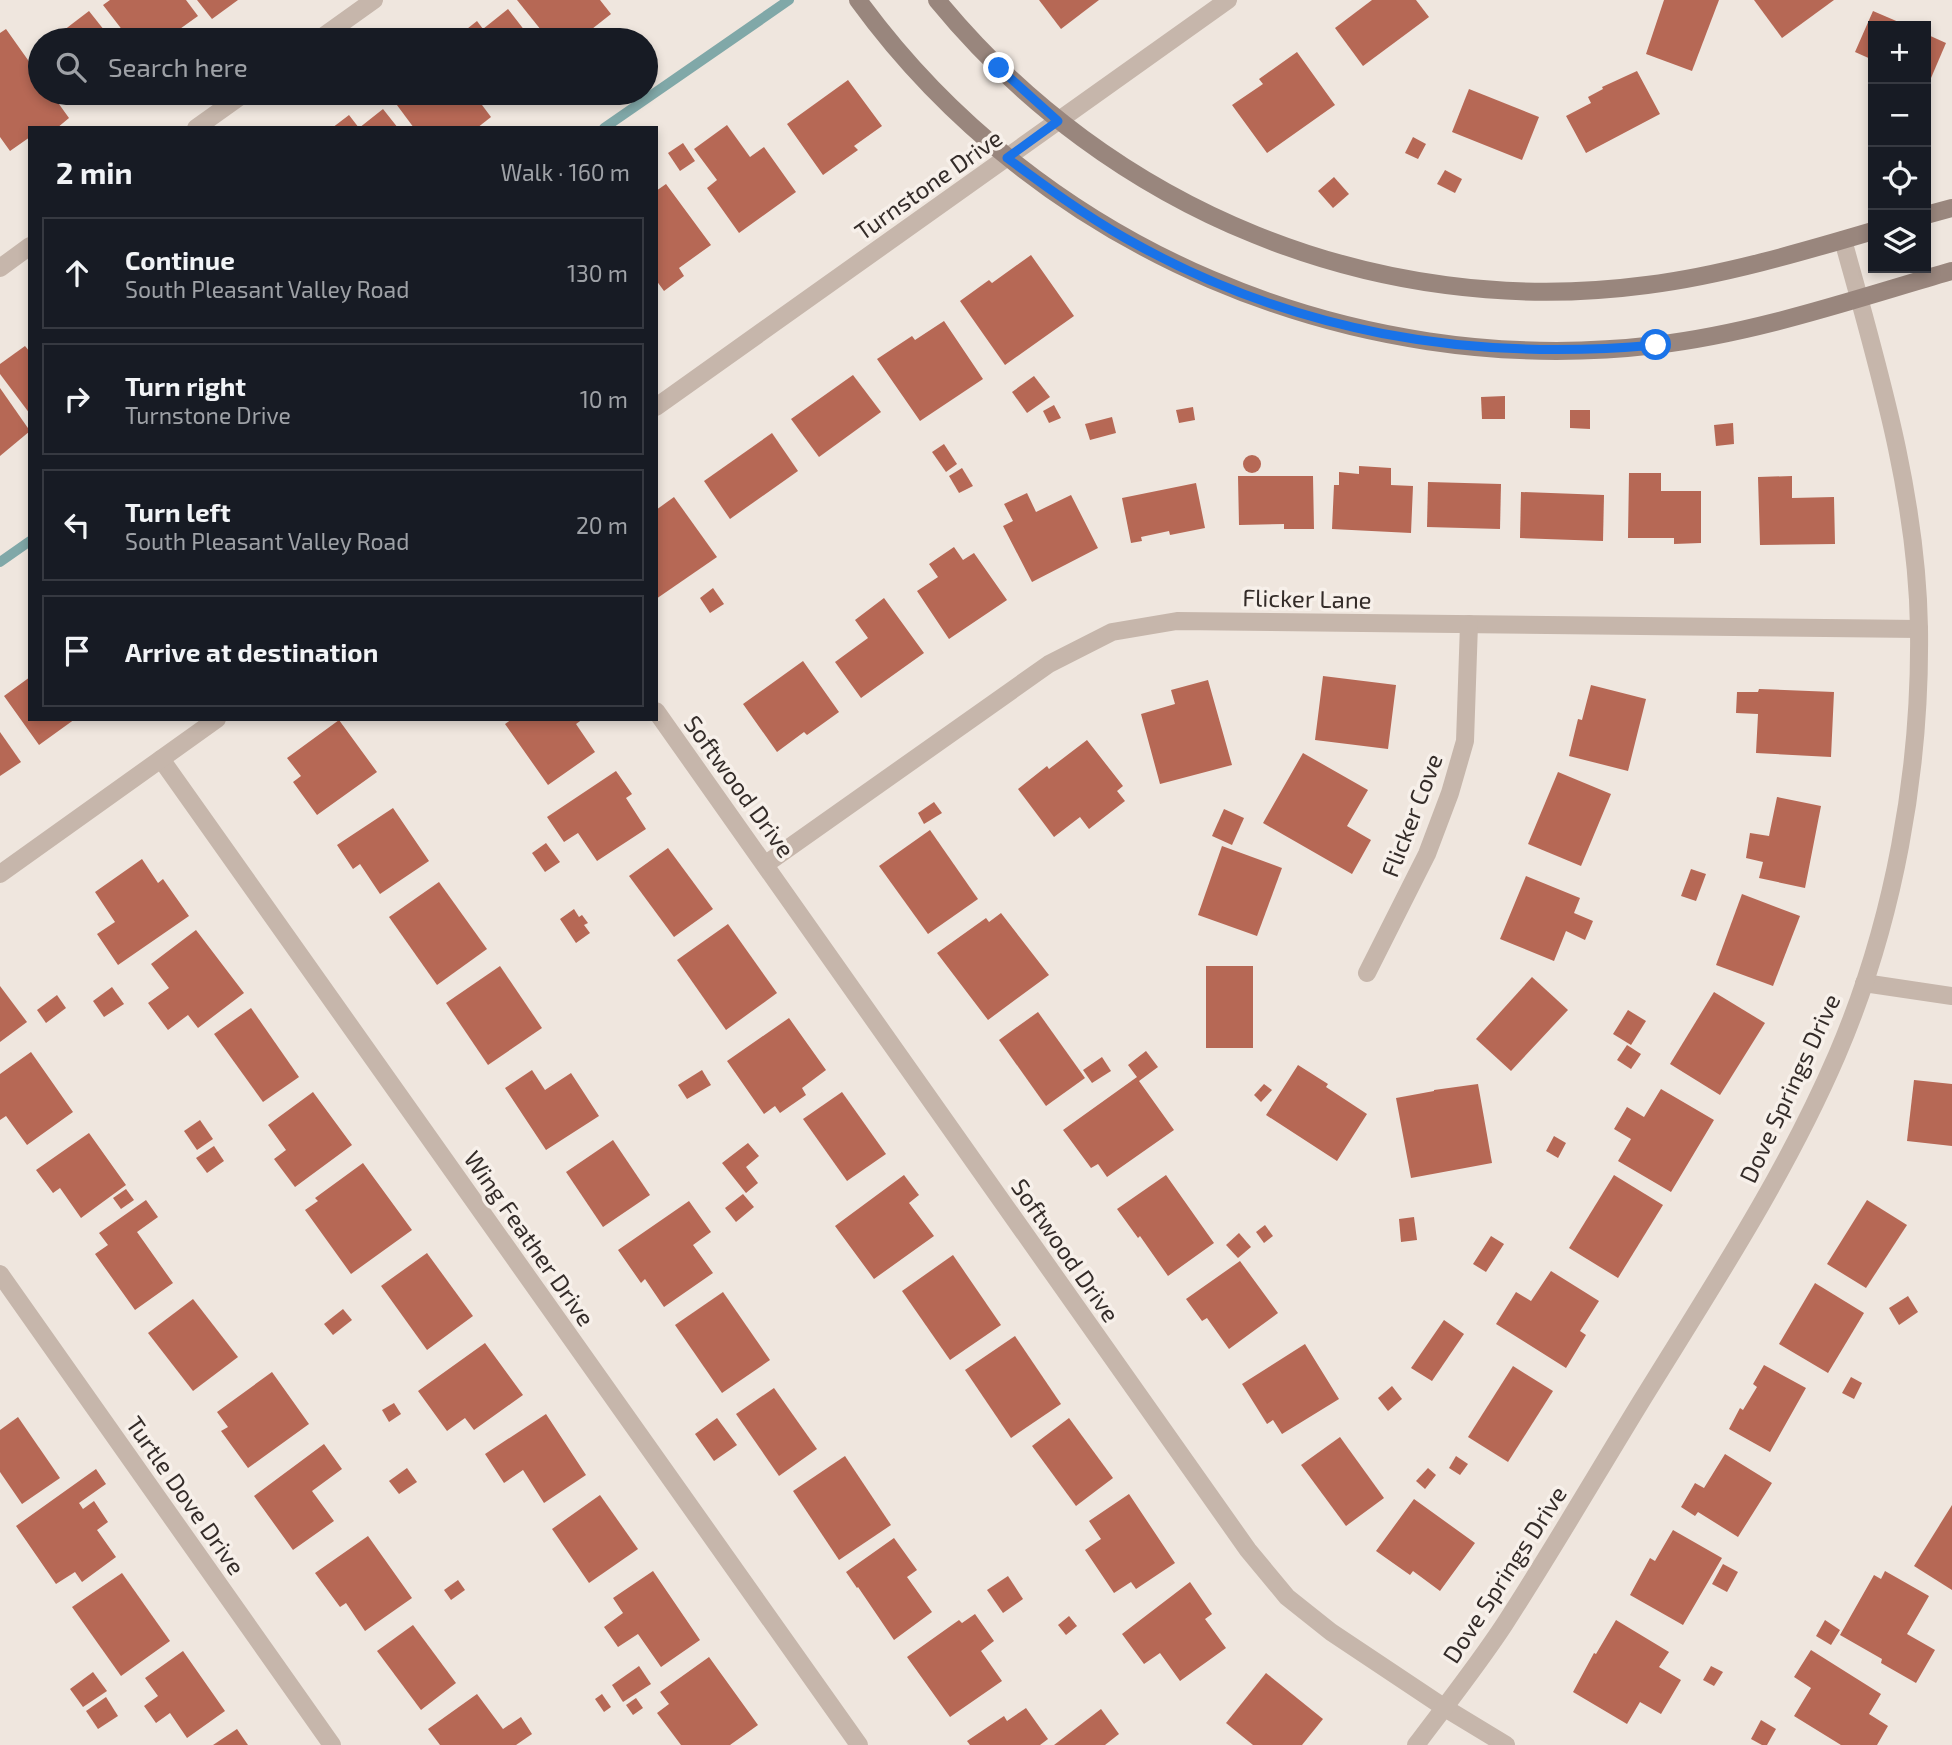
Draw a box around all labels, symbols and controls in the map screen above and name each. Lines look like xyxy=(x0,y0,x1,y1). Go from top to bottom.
map controls xyxy=(1868,21,1931,273)
button: + xyxy=(1868,21,1931,84)
search box xyxy=(28,28,658,105)
icon: search xyxy=(52,48,90,86)
text: Search here xyxy=(108,51,248,82)
route end xyxy=(983,52,1014,83)
button: − xyxy=(1868,84,1931,147)
street label: Turnstone Drive xyxy=(849,122,1007,246)
button: locate xyxy=(1868,147,1931,210)
text: 2 min xyxy=(56,154,133,190)
text: Walk · 160 m xyxy=(500,158,630,186)
button: layers xyxy=(1868,210,1931,273)
text: Continue xyxy=(125,244,235,275)
icon: ahead xyxy=(58,254,96,292)
text: 130 m xyxy=(567,259,628,287)
text: South Pleasant Valley Road xyxy=(125,275,409,303)
route start xyxy=(1640,329,1671,360)
text: Turn right xyxy=(125,370,246,401)
icon: right xyxy=(58,380,96,418)
text: 10 m xyxy=(580,385,628,413)
text: Turnstone Drive xyxy=(125,401,291,429)
text: Turn left xyxy=(125,496,231,527)
icon: left xyxy=(58,506,96,544)
text: 20 m xyxy=(576,511,628,539)
text: South Pleasant Valley Road xyxy=(125,527,409,555)
street label: Flicker Lane xyxy=(1242,582,1372,614)
icon: arrive xyxy=(58,632,96,670)
text: Arrive at destination xyxy=(125,636,378,667)
street label: Softwood Drive xyxy=(679,709,801,863)
street label: Flicker Cove xyxy=(1374,749,1448,881)
street label: Dove Springs Drive xyxy=(1733,989,1845,1187)
street label: Wing Feather Drive xyxy=(459,1145,601,1331)
street label: Softwood Drive xyxy=(1006,1173,1126,1327)
street label: Turtle Dove Drive xyxy=(121,1410,251,1580)
street label: Dove Springs Drive xyxy=(1436,1480,1572,1668)

